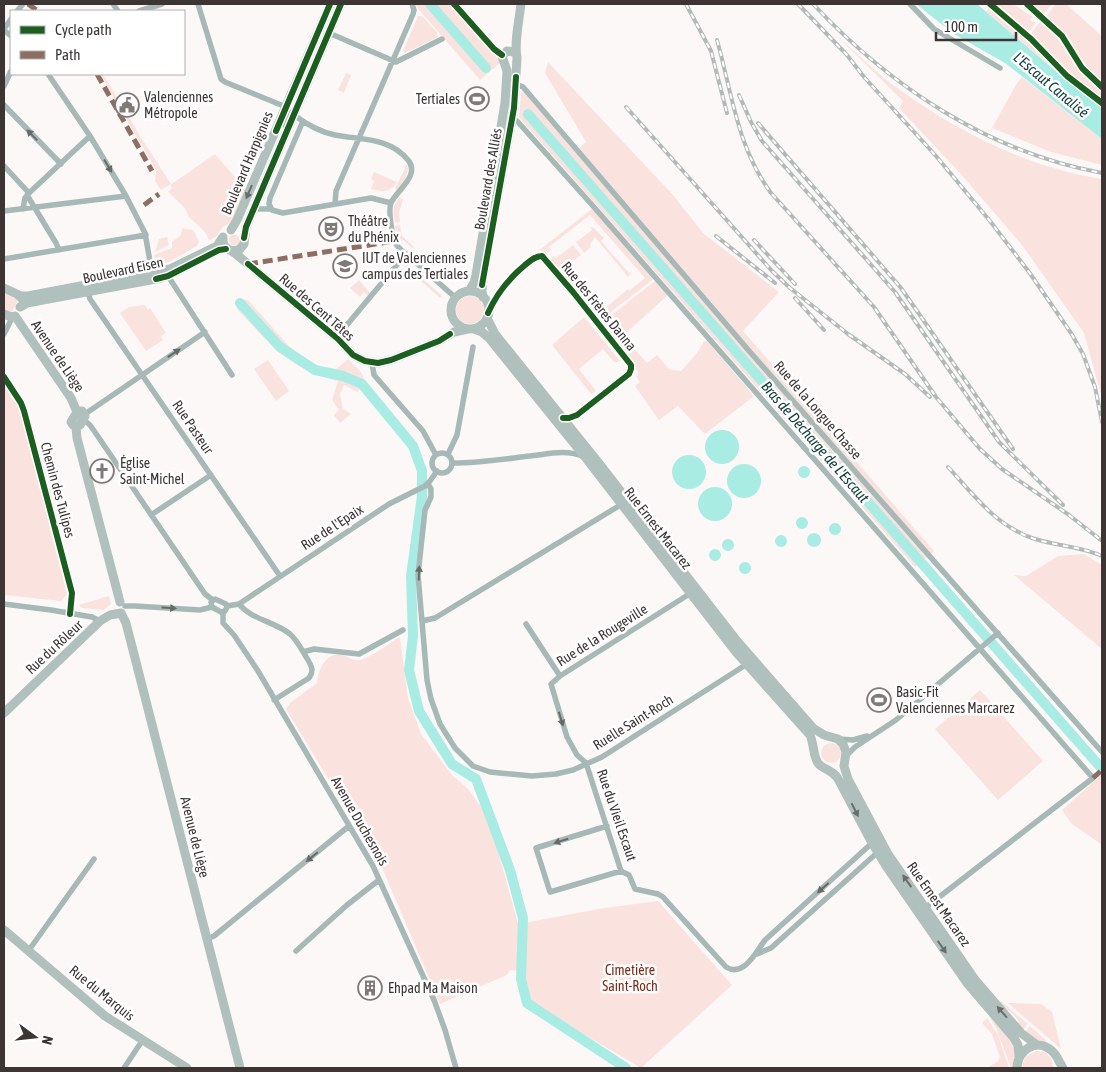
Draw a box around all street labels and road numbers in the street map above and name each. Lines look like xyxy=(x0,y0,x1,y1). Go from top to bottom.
street label: Boulevard Harpignies xyxy=(218,109,276,217)
street label: Boulevard des Alliés xyxy=(471,127,505,231)
street label: Boulevard Eisen xyxy=(81,254,165,286)
street label: Rue des Frères Danna xyxy=(558,258,640,354)
street label: Rue des Cent Têtes xyxy=(276,270,358,344)
street label: Avenue de Liège xyxy=(28,317,88,395)
street label: Rue de la Longue Chasse xyxy=(771,358,865,462)
street label: Rue Pasteur xyxy=(169,397,217,458)
street label: Chemin des Tulipes xyxy=(38,440,78,540)
street label: Rue Ernest Macarez xyxy=(621,484,695,572)
street label: Rue de l'Epaix xyxy=(298,501,366,553)
street label: Rue de la Rougeville xyxy=(554,601,650,669)
street label: Rue du Rôleur xyxy=(22,616,86,677)
street label: Ruelle Saint-Roch xyxy=(590,691,676,753)
street label: Rue du Vieil Escaut xyxy=(594,767,640,863)
street label: Avenue Duchesnois xyxy=(328,774,392,868)
street label: Avenue de Liège xyxy=(177,795,213,879)
street label: Rue Ernest Macarez xyxy=(904,859,974,949)
street label: Rue du Marquis xyxy=(66,962,138,1024)

